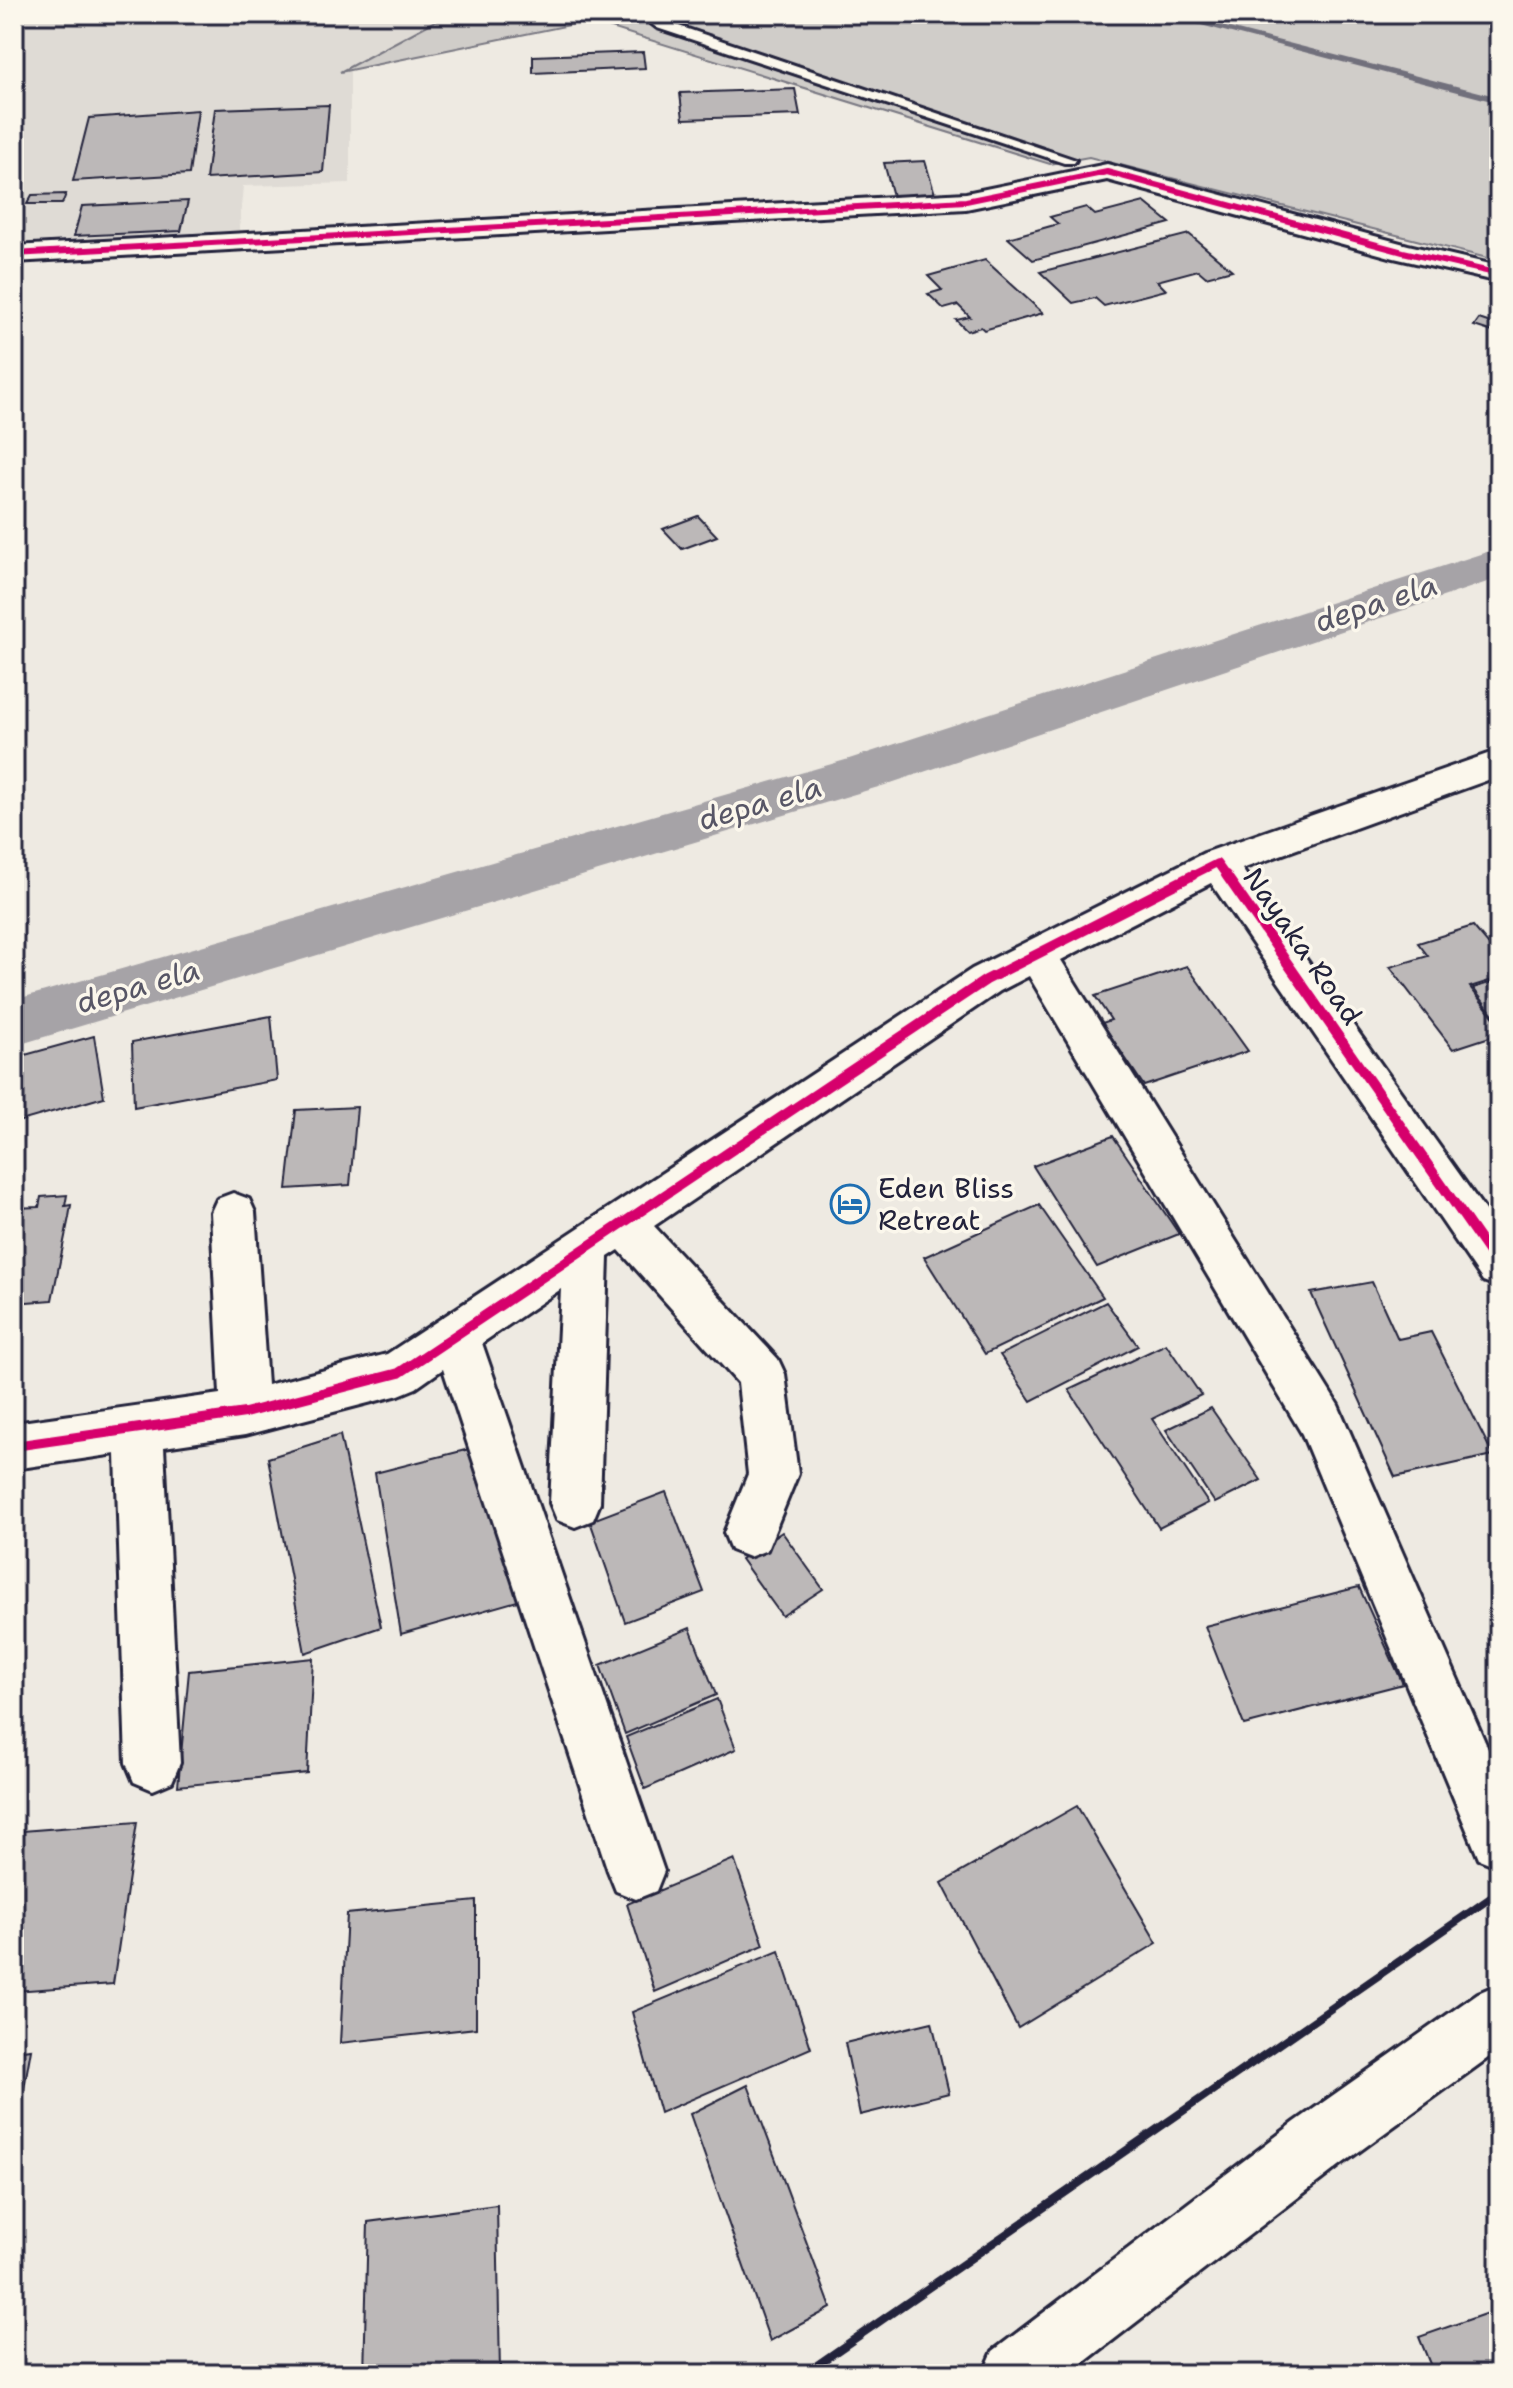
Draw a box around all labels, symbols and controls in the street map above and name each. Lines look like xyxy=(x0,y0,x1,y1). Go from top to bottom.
water label: depa ela xyxy=(1309,564,1443,642)
water label: depa ela xyxy=(693,766,827,840)
street label: Nayaka Road xyxy=(1235,860,1371,1032)
water label: depa ela xyxy=(71,949,205,1023)
place label: Eden Bliss Retreat xyxy=(878,1169,1014,1239)
hotel icon: Eden Bliss Retreat xyxy=(829,1183,871,1225)

